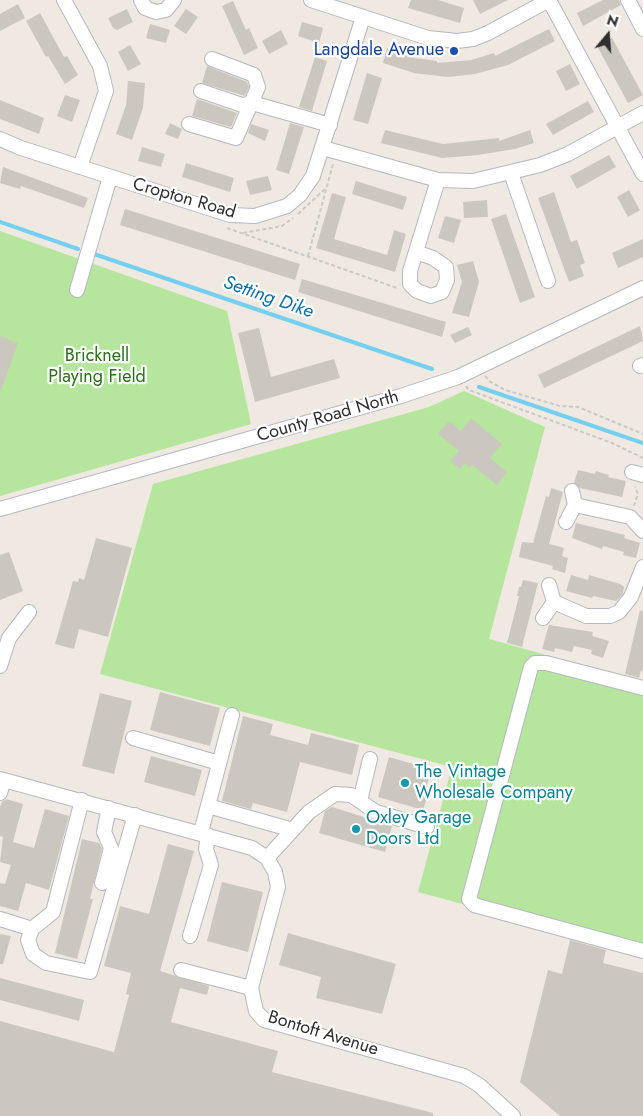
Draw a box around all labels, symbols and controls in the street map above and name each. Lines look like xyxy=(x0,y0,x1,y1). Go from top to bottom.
north arrow xyxy=(583,10,633,60)
text: N xyxy=(604,10,621,32)
place label: Langdale Avenue xyxy=(314,40,444,62)
marker: Langdale Avenue xyxy=(448,45,460,57)
street label: Cropton Road xyxy=(130,174,238,224)
water label: Setting Dike xyxy=(220,272,316,324)
park label: Bricknell Playing Field xyxy=(48,346,146,388)
street label: County Road North xyxy=(255,386,401,448)
place label: The Vintage Wholesale Company xyxy=(415,762,573,804)
marker: The Vintage Wholesale Company xyxy=(399,777,411,789)
place label: Oxley Garage Doors Ltd xyxy=(366,808,471,851)
marker: Oxley Garage Doors Ltd xyxy=(350,823,362,835)
street label: Bontoft Avenue xyxy=(265,1007,381,1061)

